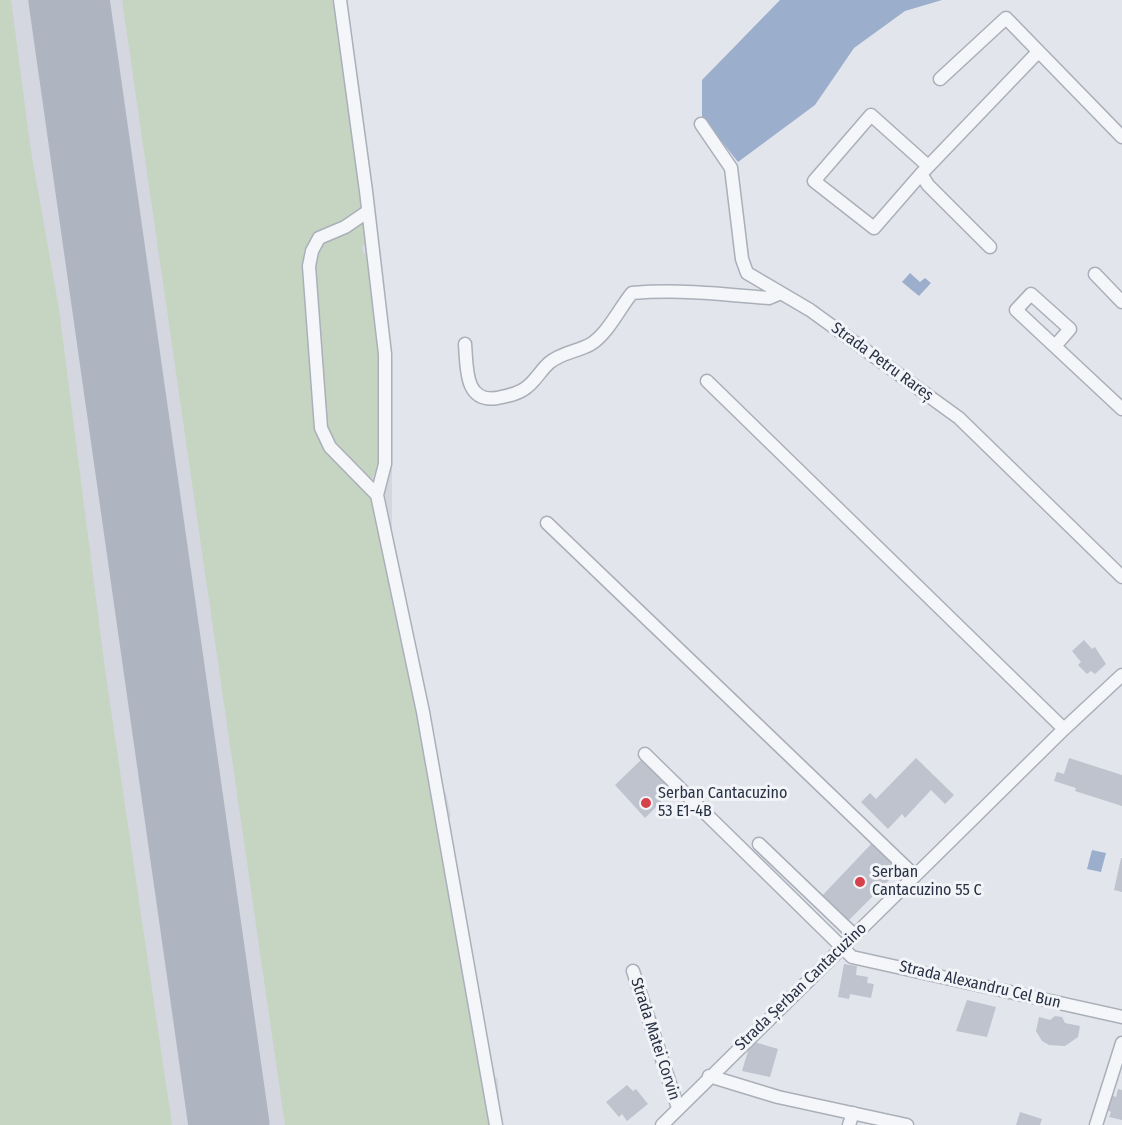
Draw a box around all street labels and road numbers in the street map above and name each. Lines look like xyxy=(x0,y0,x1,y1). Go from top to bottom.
street label: Strada Petru Rareș xyxy=(827,319,937,405)
street label: Strada Șerban Cantacuzino xyxy=(731,919,871,1055)
street label: Strada Alexandru Cel Bun xyxy=(897,957,1063,1013)
street label: Strada Matei Corvin xyxy=(626,975,684,1103)

